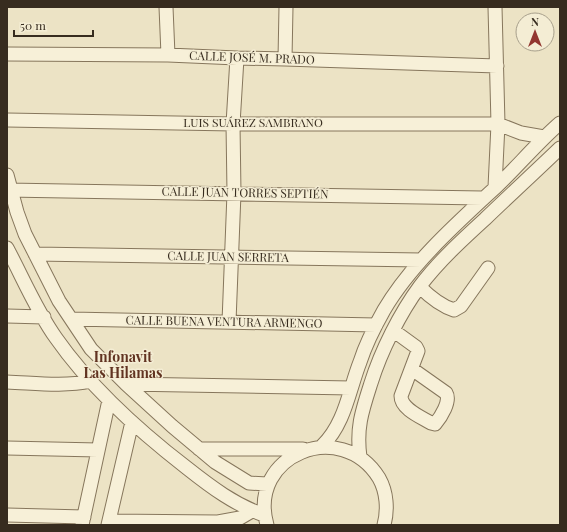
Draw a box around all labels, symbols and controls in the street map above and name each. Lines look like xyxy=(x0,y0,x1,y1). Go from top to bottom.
scale bar xyxy=(14,12,93,38)
north arrow xyxy=(515,12,555,52)
text: N xyxy=(531,14,539,29)
text: 50 m xyxy=(20,17,46,33)
street label: CALLE JOSÉ M. PRADO xyxy=(189,47,315,67)
street label: LUIS SUÁREZ SAMBRANO xyxy=(183,114,323,130)
street label: CALLE JUAN TORRES SEPTIÉN xyxy=(161,183,329,201)
street label: CALLE JUAN SERRETA xyxy=(167,247,289,265)
street label: CALLE BUENA VENTURA ARMENGO xyxy=(125,311,323,331)
district label: Infonavit Las Hilamas xyxy=(83,347,163,382)

